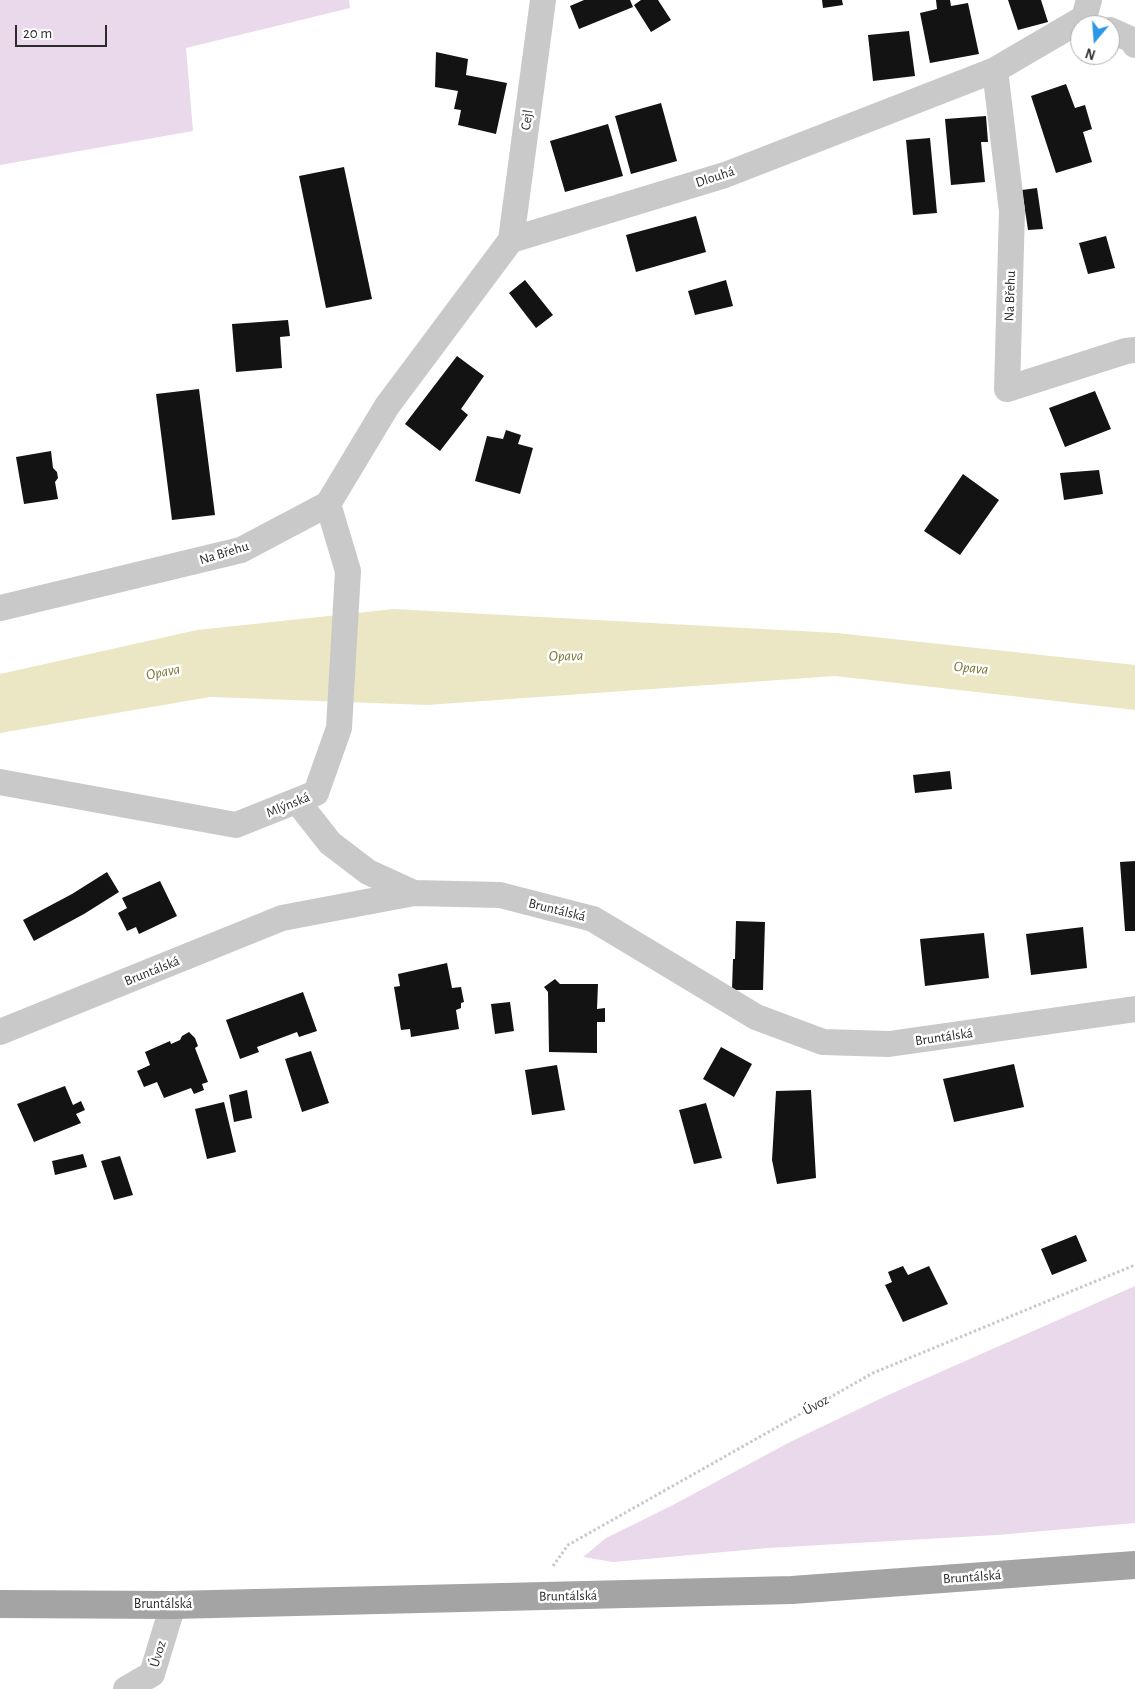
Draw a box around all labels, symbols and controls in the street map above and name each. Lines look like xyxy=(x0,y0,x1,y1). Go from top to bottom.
scale bar xyxy=(18,15,110,47)
north arrow xyxy=(1070,15,1120,65)
text: 20 m xyxy=(23,26,52,41)
text: N xyxy=(1084,45,1097,61)
street label: Cejl xyxy=(517,109,537,131)
street label: Dlouhá xyxy=(693,163,737,191)
street label: Na Břehu xyxy=(1001,270,1019,322)
street label: Na Břehu xyxy=(197,538,251,568)
water label: Opava xyxy=(549,647,583,665)
water label: Opava xyxy=(953,657,989,679)
water label: Opava xyxy=(144,660,182,684)
street label: Mlýnská xyxy=(264,789,312,821)
street label: Bruntálská xyxy=(527,895,587,925)
street label: Bruntálská xyxy=(122,952,182,990)
street label: Bruntálská xyxy=(914,1025,974,1049)
street label: Úvoz xyxy=(800,1391,832,1419)
street label: Bruntálská xyxy=(942,1567,1002,1587)
street label: Bruntálská xyxy=(539,1587,597,1605)
street label: Bruntálská xyxy=(134,1596,192,1612)
street label: Úvoz xyxy=(146,1639,170,1669)

